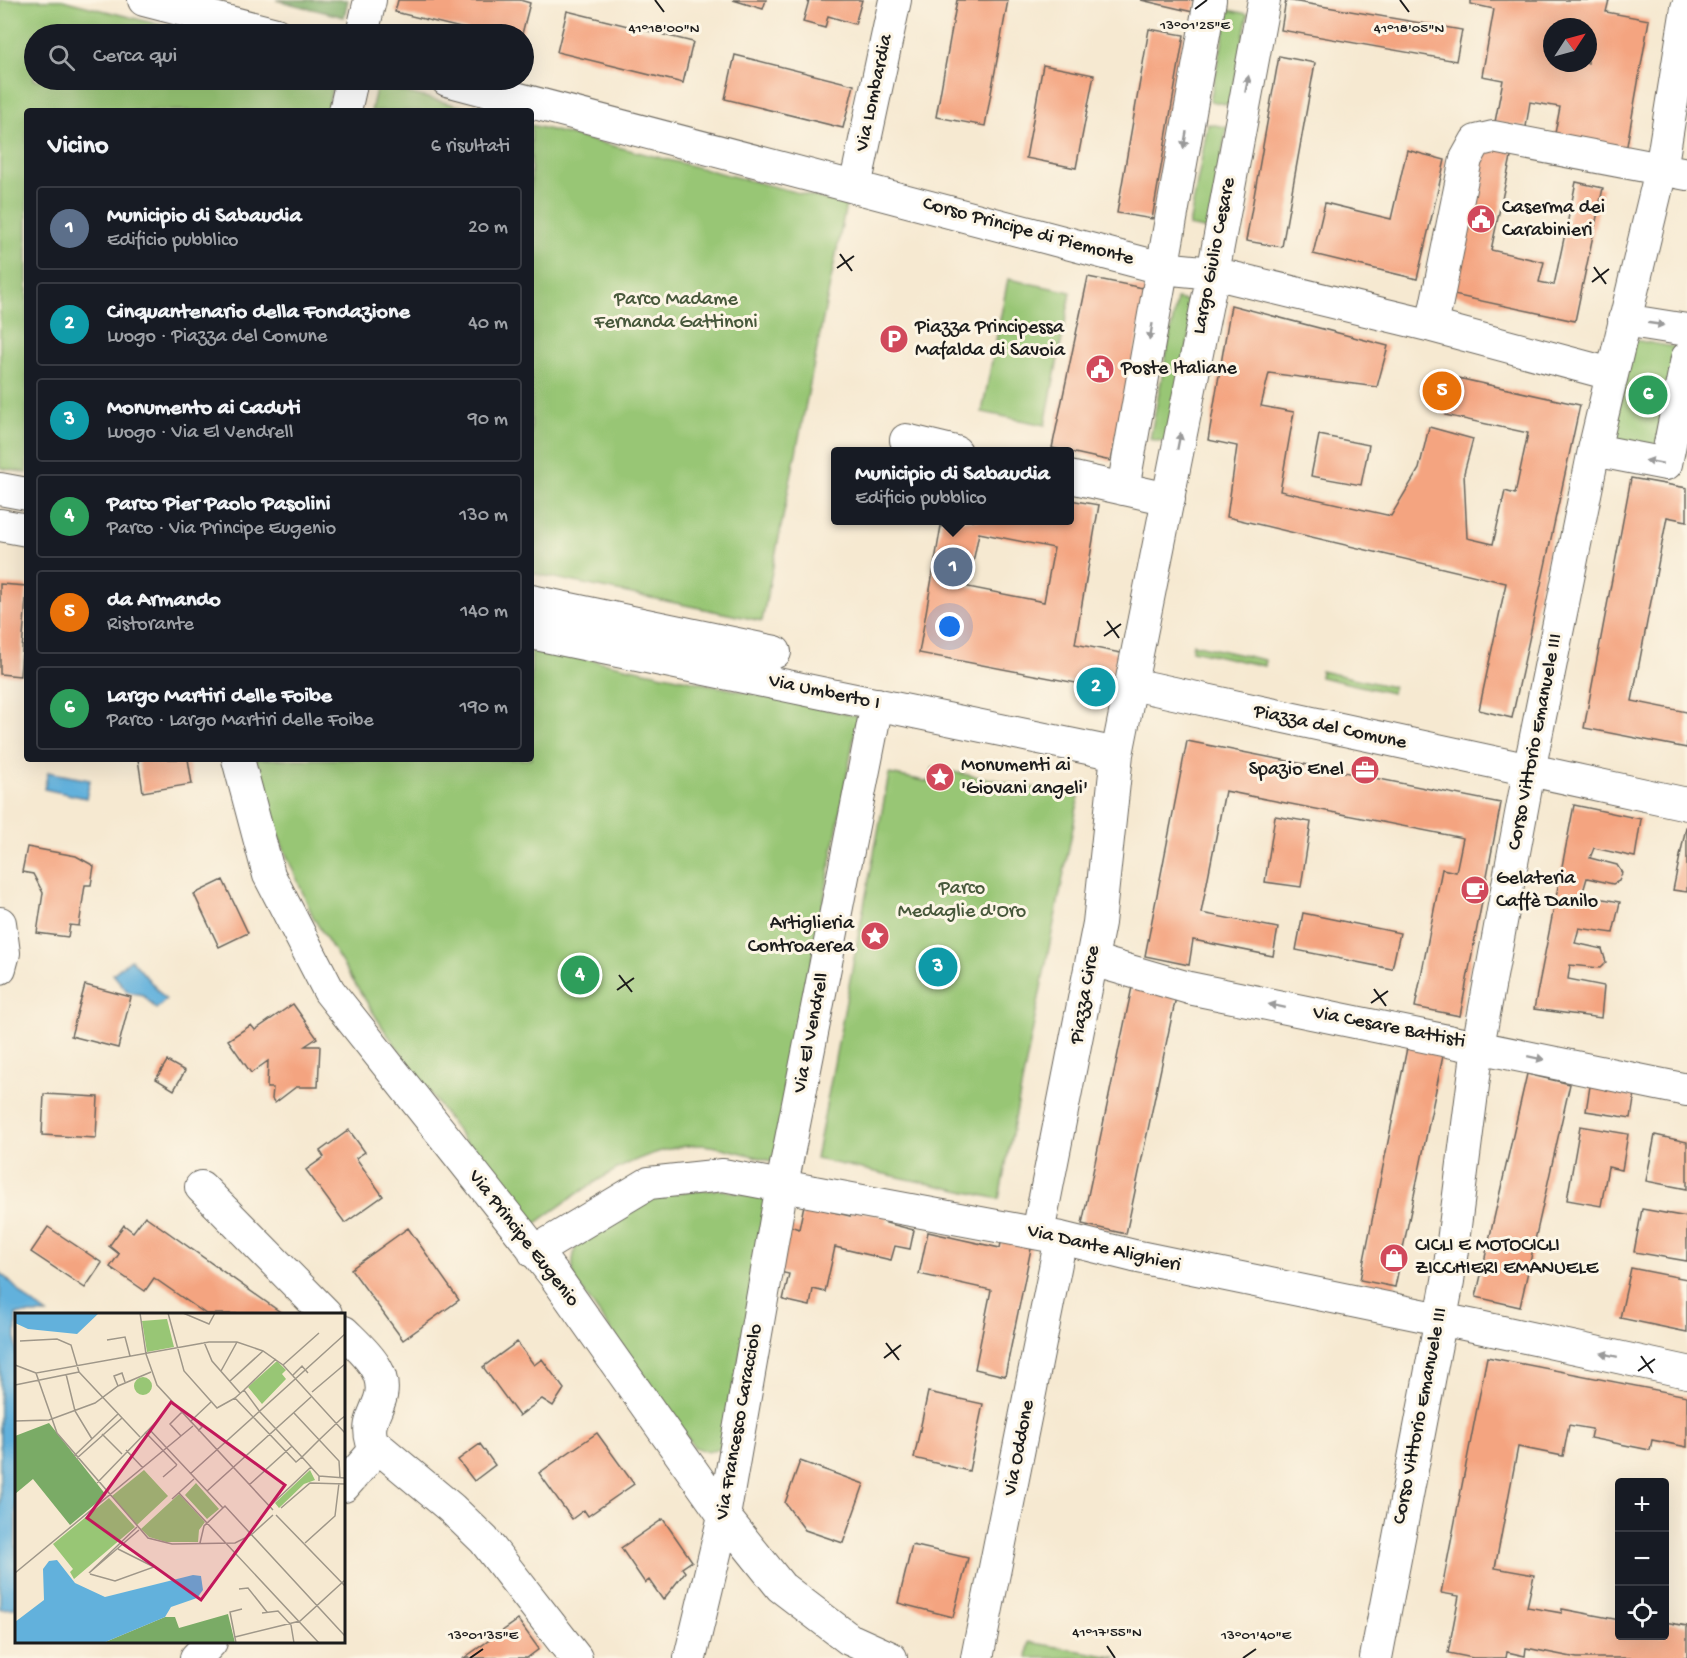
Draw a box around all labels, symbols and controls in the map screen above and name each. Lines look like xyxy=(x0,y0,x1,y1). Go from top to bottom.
text: 13°01'25"E xyxy=(1159,17,1231,35)
north arrow xyxy=(1543,18,1597,72)
text: 41°18'00"N xyxy=(628,20,700,38)
text: 41°18'05"N xyxy=(1374,20,1444,38)
search box xyxy=(24,24,534,90)
street label: Via Lombardia xyxy=(851,31,899,155)
icon: search xyxy=(45,41,78,74)
text: Cerca qui xyxy=(93,44,177,70)
one-way arrow xyxy=(1243,75,1252,94)
one-way arrow xyxy=(1180,131,1189,150)
text: Vicino xyxy=(48,132,108,163)
text: 6 risultati xyxy=(431,136,510,159)
street label: Largo Giulio Cesare xyxy=(1189,175,1242,336)
street label: Corso Principe di Piemonte xyxy=(920,193,1137,271)
place label: Caserma dei Carabinieri xyxy=(1502,197,1605,243)
public building icon: Caserma dei Carabinieri xyxy=(1465,203,1497,235)
text: Municipio di Sabaudia xyxy=(107,204,302,230)
text: 1 xyxy=(65,217,74,240)
text: 20 m xyxy=(468,217,508,240)
text: Edificio pubblico xyxy=(107,230,238,253)
park label: Parco Madame Fernanda Gattinoni xyxy=(593,289,758,335)
text: Cinquantenario della Fondazione xyxy=(107,300,410,326)
text: 2 xyxy=(65,313,74,336)
text: 40 m xyxy=(468,313,508,336)
place label: Piazza Principessa Mafalda di Savoia xyxy=(914,317,1066,363)
one-way arrow xyxy=(1646,320,1665,329)
parking icon: Piazza Principessa Mafalda di Savoia xyxy=(878,323,910,355)
one-way arrow xyxy=(1146,323,1155,342)
text: Luogo · Piazza del Comune xyxy=(107,326,327,349)
public building icon: Poste Italiane xyxy=(1084,353,1116,385)
place label: Poste Italiane xyxy=(1120,358,1237,381)
pin: 5 xyxy=(1422,368,1462,414)
pin: 6 xyxy=(1628,372,1668,418)
text: Monumento ai Caduti xyxy=(107,396,301,422)
text: 3 xyxy=(64,409,75,432)
text: 90 m xyxy=(468,409,508,432)
text: Luogo · Via El Vendrell xyxy=(107,422,293,445)
one-way arrow xyxy=(1175,431,1184,450)
popup xyxy=(831,447,1074,525)
one-way arrow xyxy=(1644,457,1663,466)
text: Municipio di Sabaudia xyxy=(855,462,1050,488)
text: Edificio pubblico xyxy=(855,488,987,511)
text: Parco Pier Paolo Pasolini xyxy=(107,492,330,518)
text: 4 xyxy=(65,505,74,528)
text: 130 m xyxy=(459,505,508,528)
text: Parco · Via Principe Eugenio xyxy=(107,518,336,541)
pin: 1 xyxy=(934,544,972,590)
text: da Armando xyxy=(107,588,221,614)
text: 5 xyxy=(64,601,75,624)
text: 140 m xyxy=(460,601,508,624)
your location xyxy=(935,612,964,641)
text: Ristorante xyxy=(107,614,194,637)
street label: Corso Vittorio Emanuele III xyxy=(1504,632,1568,852)
pin: 2 xyxy=(1076,664,1116,710)
street label: Via Umberto I xyxy=(765,670,882,716)
text: Largo Martiri delle Foibe xyxy=(107,684,332,710)
text: 6 xyxy=(64,697,75,720)
text: 190 m xyxy=(460,697,508,720)
street label: Piazza del Comune xyxy=(1250,700,1409,756)
text: Parco · Largo Martiri delle Foibe xyxy=(107,710,374,733)
office icon: Spazio Enel xyxy=(1349,754,1381,786)
place label: Monumenti ai 'Giovani angeli' xyxy=(961,755,1088,801)
place label: Spazio Enel xyxy=(1249,759,1344,782)
place icon: Monumenti ai 'Giovani angeli' xyxy=(924,761,956,793)
place label: Gelateria Caffè Danilo xyxy=(1496,868,1598,914)
cafe icon: Gelateria Caffè Danilo xyxy=(1459,874,1491,906)
park label: Parco Medaglie d'Oro xyxy=(898,878,1026,924)
place label: Artiglieria Controaerea xyxy=(748,913,855,959)
place icon: Artiglieria Controaerea xyxy=(859,920,891,952)
street label: Piazza Circe xyxy=(1066,943,1106,1047)
pin: 3 xyxy=(918,944,958,990)
pin: 4 xyxy=(560,952,600,998)
street label: Via El Vendrell xyxy=(789,971,835,1096)
one-way arrow xyxy=(1267,1001,1286,1010)
street label: Via Cesare Battisti xyxy=(1310,1002,1467,1054)
one-way arrow xyxy=(1526,1054,1545,1063)
street label: Via Principe Eugenio xyxy=(462,1165,583,1312)
street label: Via Dante Alighieri xyxy=(1024,1220,1183,1278)
place label: CICLI E MOTOCICLI ZICCHIERI EMANUELE xyxy=(1415,1235,1600,1281)
shop icon: CICLI E MOTOCICLI ZICCHIERI EMANUELE xyxy=(1378,1242,1410,1274)
street label: Corso Vittorio Emanuele III xyxy=(1389,1306,1453,1526)
inset map xyxy=(15,1313,345,1643)
street label: Via Francesco Caracciolo xyxy=(711,1322,769,1523)
one-way arrow xyxy=(1600,1350,1619,1360)
street label: Via Oddone xyxy=(999,1398,1041,1499)
map controls xyxy=(1615,1478,1669,1640)
button: + xyxy=(1615,1478,1669,1532)
button: − xyxy=(1615,1532,1669,1586)
button: locate xyxy=(1615,1586,1669,1640)
text: 41°17'55"N xyxy=(1072,1624,1142,1642)
text: 13°01'35"E xyxy=(447,1627,519,1645)
text: 13°01'40"E xyxy=(1220,1627,1292,1645)

